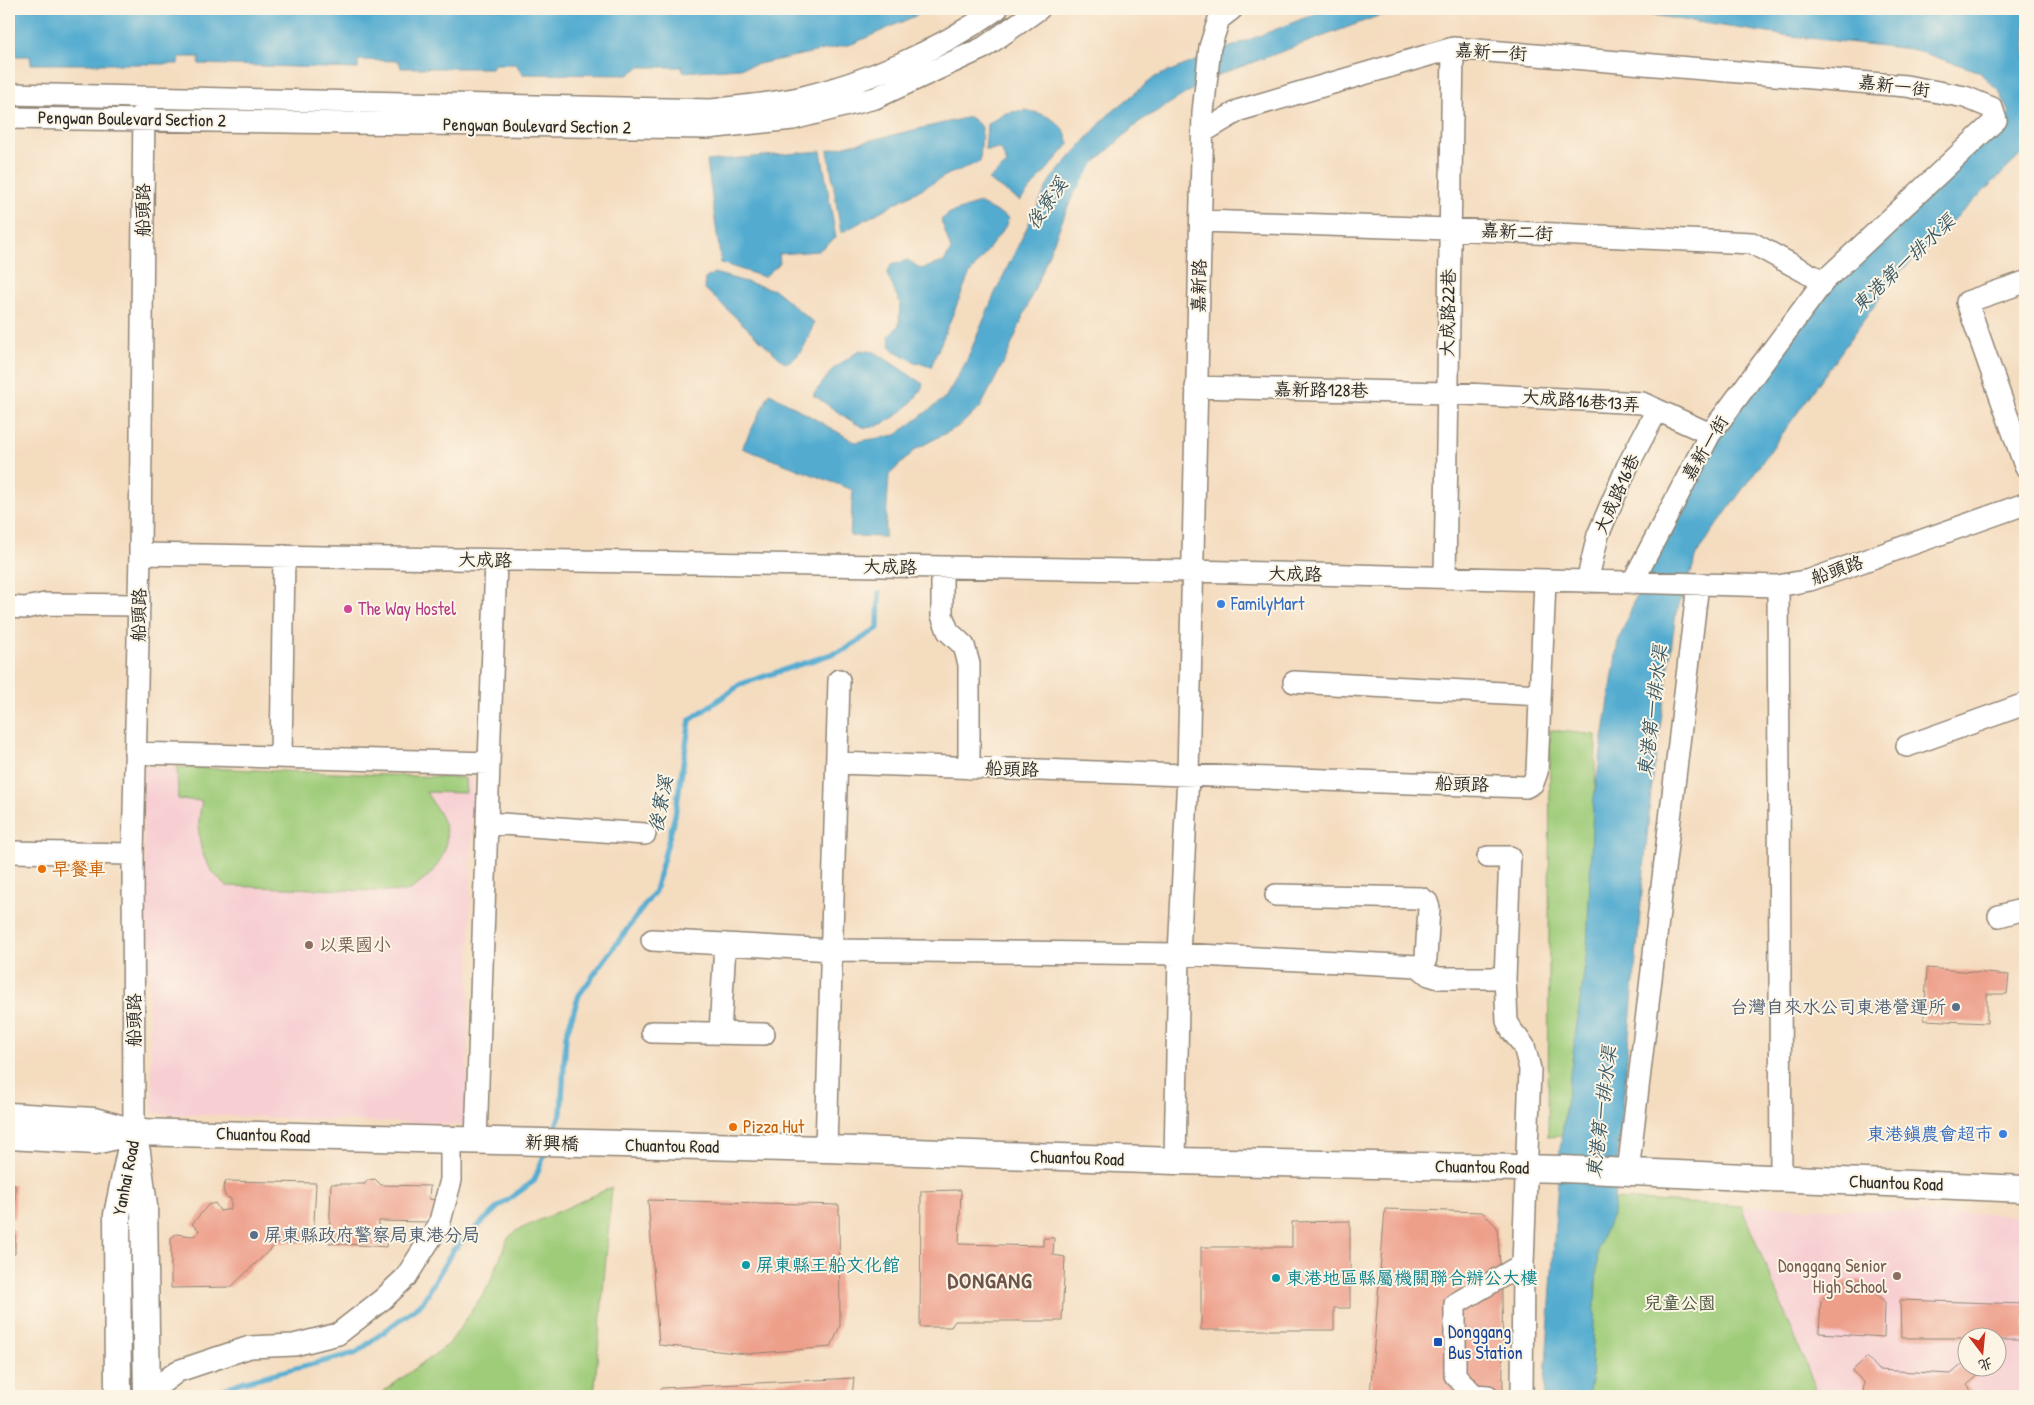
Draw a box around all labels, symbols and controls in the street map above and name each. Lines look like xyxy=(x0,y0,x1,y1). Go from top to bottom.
street label: 嘉新一街 xyxy=(1454,37,1528,66)
street label: 嘉新一街 xyxy=(1857,69,1931,102)
street label: Pengwan Boulevard Section 2 xyxy=(38,104,227,133)
street label: Pengwan Boulevard Section 2 xyxy=(443,111,632,140)
water label: 後寮溪 xyxy=(1019,171,1074,234)
street label: 船頭路 xyxy=(130,183,155,237)
water label: 東港第一排水渠 xyxy=(1845,207,1962,318)
street label: 嘉新二街 xyxy=(1480,217,1554,246)
street label: 嘉新路 xyxy=(1186,259,1211,313)
street label: 大成路22巷 xyxy=(1434,268,1461,358)
street label: 嘉新路128巷 xyxy=(1273,376,1369,403)
street label: 大成路16巷13弄 xyxy=(1521,384,1641,417)
street label: 嘉新一街 xyxy=(1675,410,1734,485)
street label: 大成路16巷 xyxy=(1588,450,1645,538)
street label: 大成路 xyxy=(458,547,512,572)
street label: 船頭路 xyxy=(1807,549,1866,590)
street label: 大成路 xyxy=(863,554,917,579)
street label: 大成路 xyxy=(1268,561,1322,586)
street label: 船頭路 xyxy=(126,588,151,642)
place label: FamilyMart xyxy=(1230,591,1305,616)
place label: The Way Hostel xyxy=(358,596,456,621)
marker: FamilyMart xyxy=(1215,598,1227,610)
marker: The Way Hostel xyxy=(342,603,354,615)
water label: 東港第一排水渠 xyxy=(1631,641,1673,779)
street label: 船頭路 xyxy=(985,755,1039,782)
street label: 船頭路 xyxy=(1435,770,1489,797)
water label: 後寮溪 xyxy=(642,773,678,834)
place label: 早餐車 xyxy=(52,856,106,881)
marker: 早餐車 xyxy=(36,863,48,875)
place label: 以栗國小 xyxy=(319,932,391,957)
marker: 以栗國小 xyxy=(303,939,315,951)
street label: 船頭路 xyxy=(121,993,146,1047)
place label: 台灣自來水公司東港營運所 xyxy=(1730,994,1946,1019)
marker: 台灣自來水公司東港營運所 xyxy=(1950,1001,1962,1013)
water label: 東港第一排水渠 xyxy=(1580,1042,1622,1180)
place label: Pizza Hut xyxy=(743,1114,805,1139)
street label: Chuantou Road xyxy=(216,1120,310,1149)
marker: Pizza Hut xyxy=(727,1121,739,1133)
place label: 東港鎮農會超市 xyxy=(1867,1121,1993,1146)
marker: 東港鎮農會超市 xyxy=(1997,1128,2009,1140)
street label: 新興橋 xyxy=(525,1129,579,1156)
street label: Chuantou Road xyxy=(625,1132,719,1159)
street label: Yanhai Road xyxy=(106,1138,145,1217)
street label: Chuantou Road xyxy=(1030,1143,1124,1172)
street label: Chuantou Road xyxy=(1435,1153,1529,1180)
street label: Chuantou Road xyxy=(1849,1168,1943,1197)
place label: 屏東縣政府警察局東港分局 xyxy=(264,1222,480,1247)
marker: 屏東縣政府警察局東港分局 xyxy=(248,1229,260,1241)
place label: 屏東縣王船文化館 xyxy=(756,1252,900,1277)
place label: Donggang Senior High School xyxy=(1778,1253,1887,1299)
marker: 屏東縣王船文化館 xyxy=(740,1259,752,1271)
district label: DONGANG xyxy=(948,1265,1032,1295)
place label: 東港地區縣屬機關聯合辦公大樓 xyxy=(1286,1265,1538,1290)
marker: Donggang Senior High School xyxy=(1891,1270,1903,1282)
marker: 東港地區縣屬機關聯合辦公大樓 xyxy=(1270,1272,1282,1284)
park label: 兒童公園 xyxy=(1644,1290,1716,1315)
place label: Donggang Bus Station xyxy=(1448,1319,1523,1365)
north arrow xyxy=(1956,1328,2006,1378)
marker: Donggang Bus Station xyxy=(1432,1336,1444,1348)
text: 北 xyxy=(1976,1354,1995,1376)

